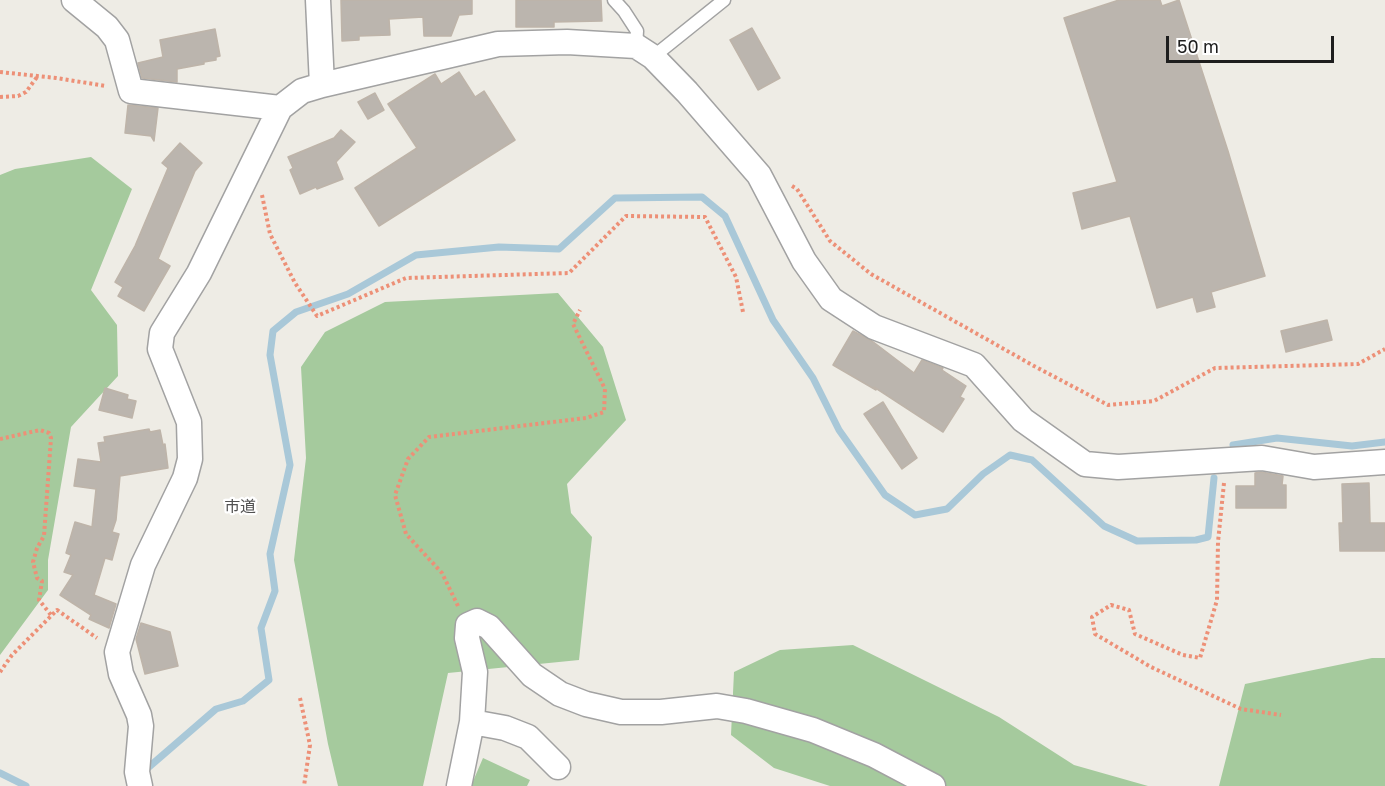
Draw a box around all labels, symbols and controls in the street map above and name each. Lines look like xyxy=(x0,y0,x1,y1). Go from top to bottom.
scale bar xyxy=(1169,24,1337,62)
text: 50 m xyxy=(1177,35,1219,57)
district label: 市道 xyxy=(224,497,256,517)

